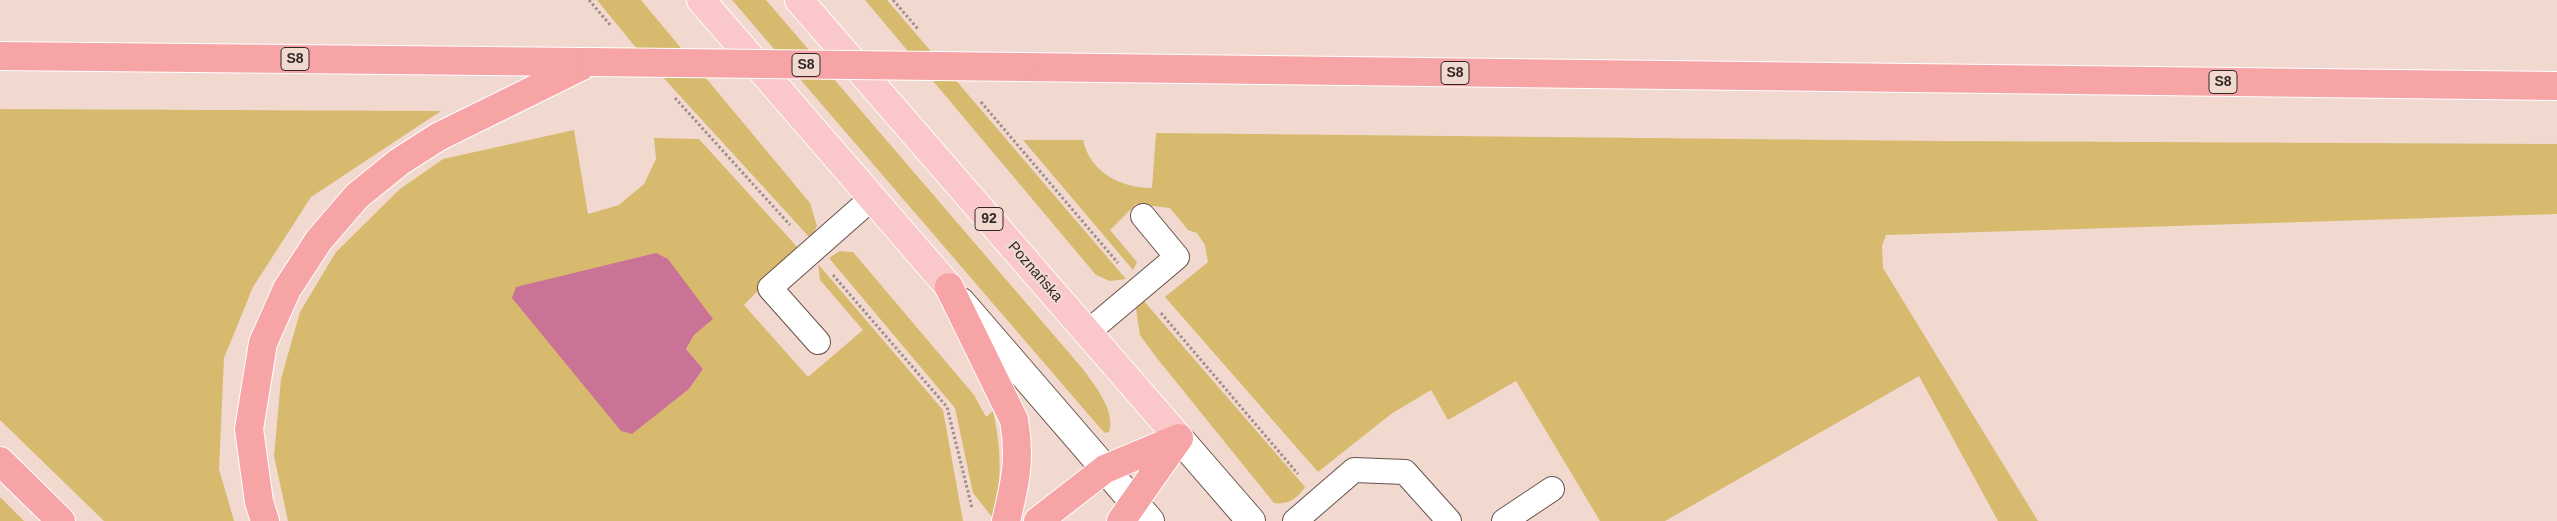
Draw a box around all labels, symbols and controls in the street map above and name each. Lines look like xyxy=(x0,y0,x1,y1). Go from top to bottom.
road number: S8 xyxy=(281,48,309,70)
road number: S8 xyxy=(792,54,820,76)
road number: S8 xyxy=(1441,62,1469,84)
road number: S8 xyxy=(2209,70,2237,94)
road number: 92 xyxy=(975,208,1003,230)
street label: Poznańska xyxy=(1004,238,1066,306)

